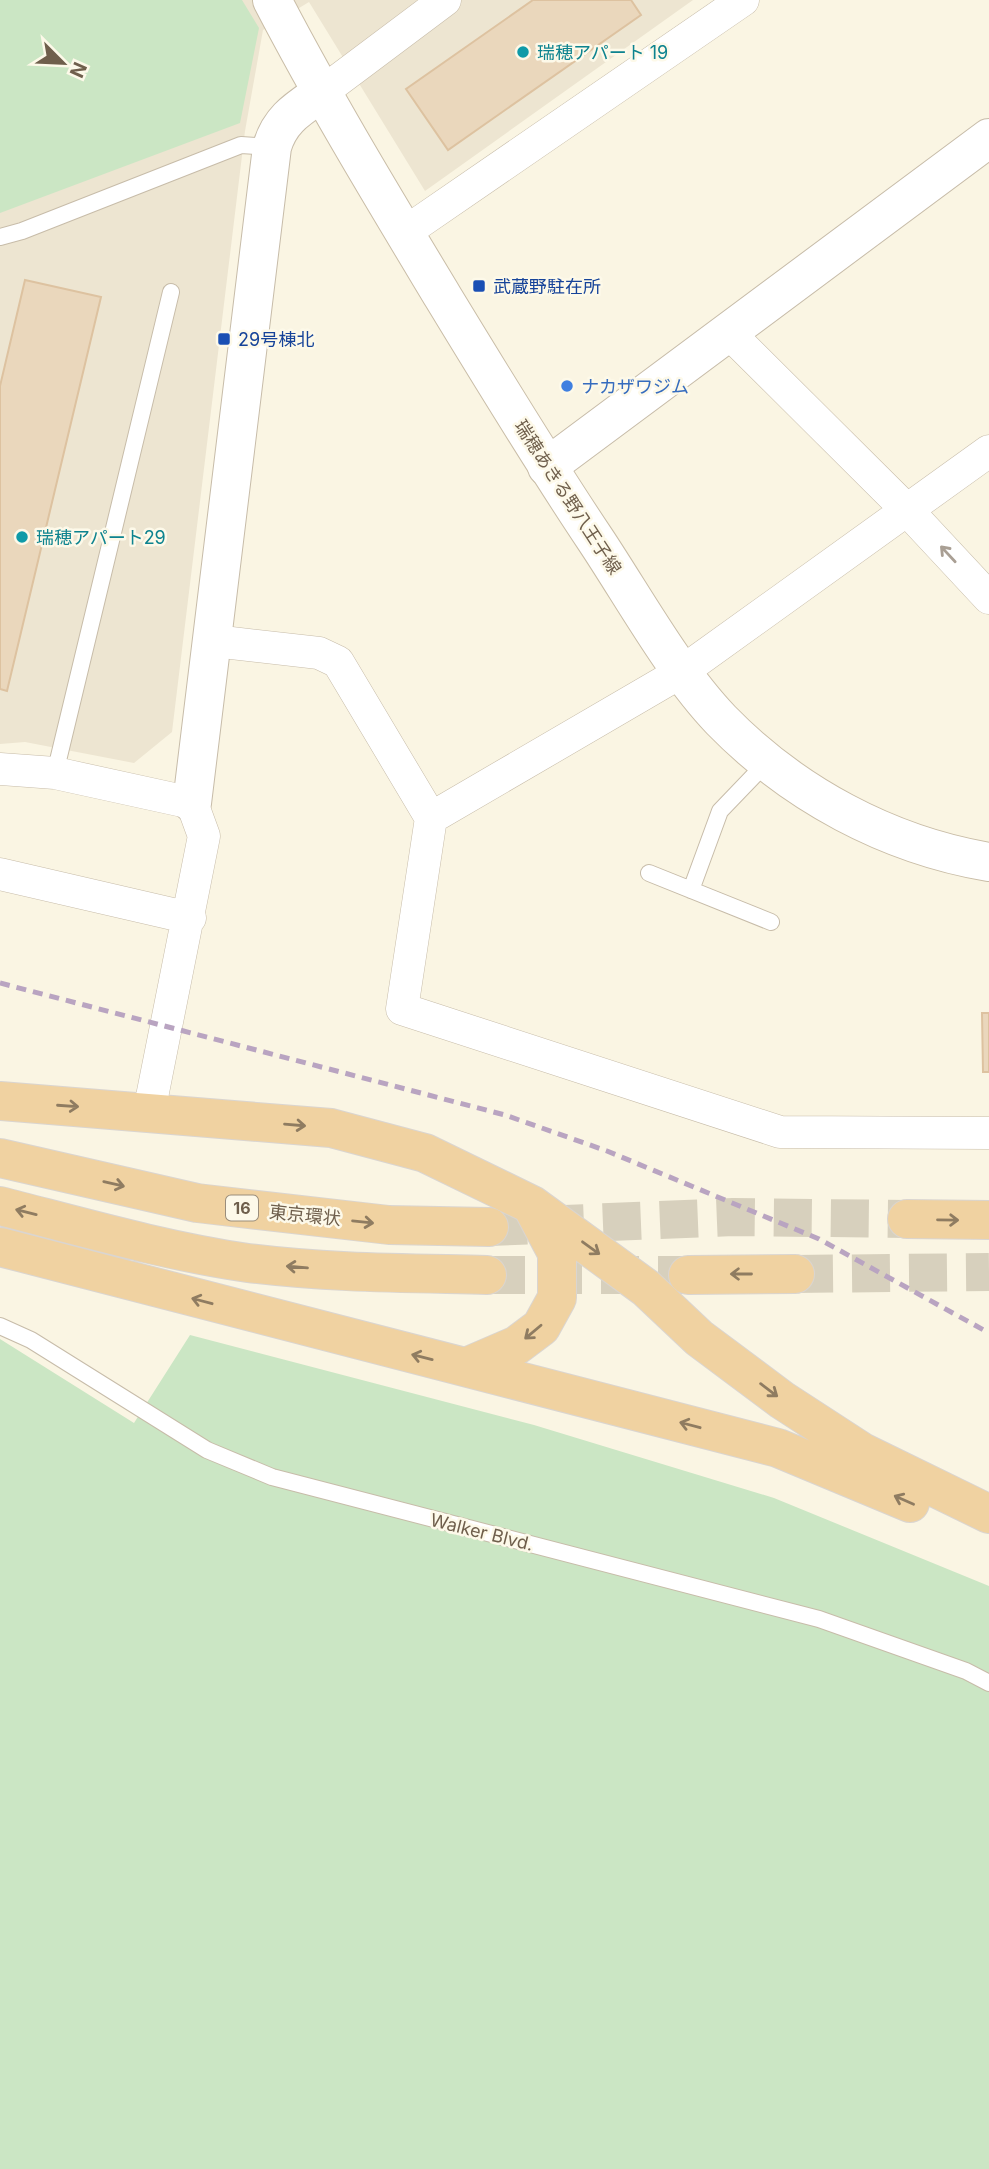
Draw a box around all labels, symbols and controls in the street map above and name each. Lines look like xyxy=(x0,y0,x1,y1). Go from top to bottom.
north arrow xyxy=(28,28,98,98)
place label: 瑞穂アパート 19 xyxy=(537,42,668,63)
marker: 瑞穂アパート 19 xyxy=(515,44,531,60)
text: N xyxy=(65,58,92,81)
place label: 武蔵野駐在所 xyxy=(493,276,601,297)
marker: 武蔵野駐在所 xyxy=(471,278,487,294)
place label: 29号棟北 xyxy=(238,329,314,350)
marker: 29号棟北 xyxy=(216,331,232,347)
place label: ナカザワジム xyxy=(581,376,689,397)
marker: ナカザワジム xyxy=(559,378,575,394)
street label: 瑞穂あきる野八王子線 xyxy=(510,416,626,578)
place label: 瑞穂アパート29 xyxy=(36,527,166,548)
marker: 瑞穂アパート29 xyxy=(14,529,30,545)
one-way arrow xyxy=(939,546,956,563)
one-way arrow xyxy=(56,1100,79,1113)
one-way arrow xyxy=(283,1119,306,1132)
one-way arrow xyxy=(102,1178,125,1192)
road number: 16 xyxy=(226,1196,258,1220)
street label: 東京環状 xyxy=(268,1201,342,1229)
one-way arrow xyxy=(15,1205,38,1218)
one-way arrow xyxy=(936,1213,959,1227)
one-way arrow xyxy=(351,1215,374,1228)
one-way arrow xyxy=(581,1241,600,1255)
one-way arrow xyxy=(286,1260,308,1273)
one-way arrow xyxy=(730,1267,753,1281)
one-way arrow xyxy=(191,1294,213,1307)
one-way arrow xyxy=(524,1324,542,1340)
one-way arrow xyxy=(411,1350,434,1363)
one-way arrow xyxy=(759,1382,777,1397)
one-way arrow xyxy=(679,1418,702,1431)
one-way arrow xyxy=(894,1493,915,1506)
street label: Walker Blvd. xyxy=(428,1509,536,1555)

